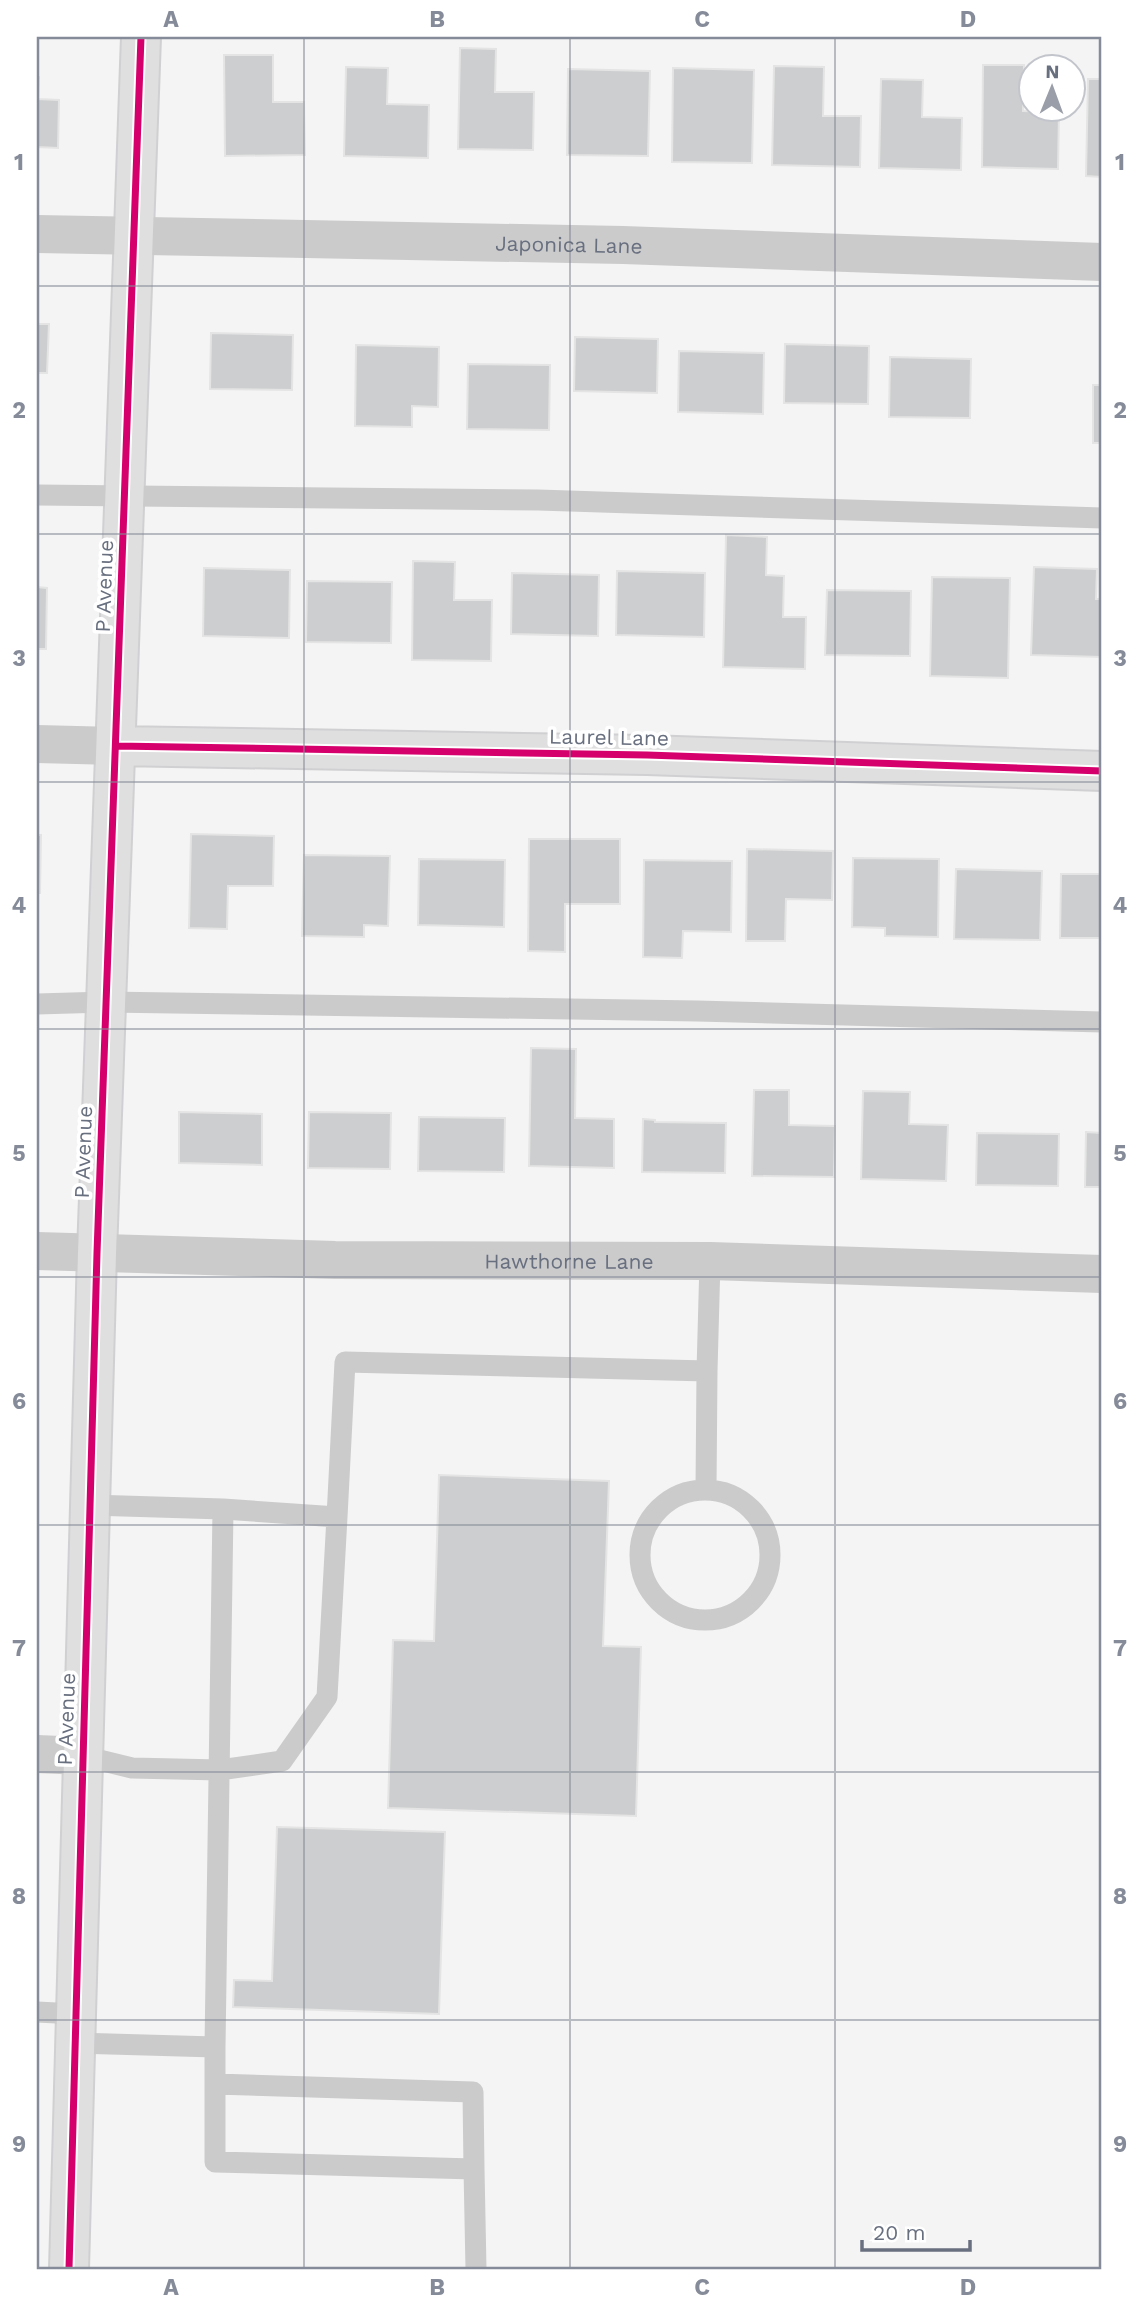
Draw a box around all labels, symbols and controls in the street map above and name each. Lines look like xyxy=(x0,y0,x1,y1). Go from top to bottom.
text: A xyxy=(163,6,179,33)
text: B xyxy=(429,6,445,33)
text: C xyxy=(694,6,710,33)
text: D xyxy=(960,6,976,33)
north arrow xyxy=(1016,52,1086,122)
text: N xyxy=(1045,60,1060,83)
text: 1 xyxy=(14,149,24,176)
text: 1 xyxy=(1115,149,1125,176)
street label: Japonica Lane xyxy=(495,230,643,258)
text: 2 xyxy=(12,397,26,424)
text: 2 xyxy=(1113,397,1127,424)
street label: P Avenue xyxy=(90,539,118,633)
text: 3 xyxy=(12,645,26,672)
text: 3 xyxy=(1113,645,1127,672)
street label: Laurel Lane xyxy=(549,723,669,751)
text: 4 xyxy=(12,892,27,919)
text: 4 xyxy=(1113,892,1128,919)
street label: P Avenue xyxy=(69,1105,97,1199)
text: 5 xyxy=(12,1140,26,1167)
text: 5 xyxy=(1113,1140,1127,1167)
street label: Hawthorne Lane xyxy=(484,1248,654,1273)
text: 6 xyxy=(12,1388,26,1415)
text: 6 xyxy=(1113,1388,1127,1415)
text: 7 xyxy=(12,1635,26,1662)
text: 7 xyxy=(1113,1635,1127,1662)
street label: P Avenue xyxy=(52,1672,80,1766)
text: 8 xyxy=(12,1883,26,1910)
text: 8 xyxy=(1113,1883,1127,1910)
text: 9 xyxy=(12,2131,26,2158)
text: 9 xyxy=(1113,2131,1127,2158)
scale bar xyxy=(862,2208,971,2252)
text: 20 m xyxy=(873,2220,925,2245)
text: A xyxy=(163,2274,179,2301)
text: B xyxy=(429,2274,445,2301)
text: C xyxy=(694,2274,710,2301)
text: D xyxy=(960,2274,976,2301)

